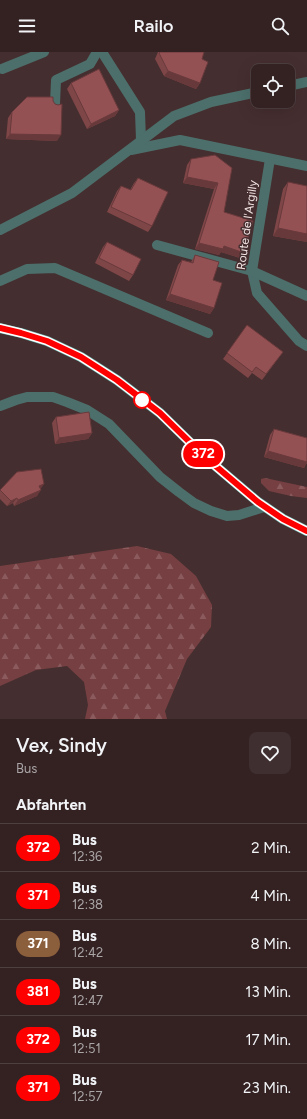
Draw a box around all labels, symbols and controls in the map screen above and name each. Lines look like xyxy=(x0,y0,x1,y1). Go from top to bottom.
icon: menu xyxy=(16,15,38,37)
text: Railo xyxy=(133,15,174,37)
icon: search xyxy=(269,15,291,37)
map controls xyxy=(251,64,295,108)
button: locate xyxy=(251,64,295,108)
street label: Route de l'Argilly xyxy=(234,179,260,271)
unlabelled marker xyxy=(133,391,151,409)
line badge: 372 xyxy=(180,441,226,467)
text: 372 xyxy=(191,445,215,462)
button: heart xyxy=(249,732,291,774)
text: Vex, Sindy xyxy=(16,734,107,757)
text: Bus xyxy=(16,761,37,776)
text: Abfahrten xyxy=(16,796,86,814)
text: Bus xyxy=(72,831,97,849)
text: 372 xyxy=(26,839,50,856)
text: 2 Min. xyxy=(251,839,291,857)
text: 12:36 xyxy=(72,849,102,864)
text: Bus xyxy=(72,879,97,897)
text: 371 xyxy=(27,887,49,904)
text: 4 Min. xyxy=(250,887,291,905)
text: 12:38 xyxy=(72,897,103,912)
text: Bus xyxy=(72,927,97,945)
text: 371 xyxy=(27,935,49,952)
text: 8 Min. xyxy=(250,935,291,953)
text: 12:42 xyxy=(72,945,103,960)
text: Bus xyxy=(72,975,97,993)
text: 381 xyxy=(27,983,49,1000)
text: 13 Min. xyxy=(245,983,291,1001)
text: 12:47 xyxy=(72,993,103,1008)
text: Bus xyxy=(72,1023,97,1041)
text: 372 xyxy=(26,1031,50,1048)
text: 17 Min. xyxy=(245,1031,291,1049)
text: 12:51 xyxy=(72,1041,101,1056)
text: Bus xyxy=(72,1071,97,1089)
text: 371 xyxy=(27,1079,49,1096)
text: 23 Min. xyxy=(243,1079,291,1097)
text: 12:57 xyxy=(72,1089,102,1104)

